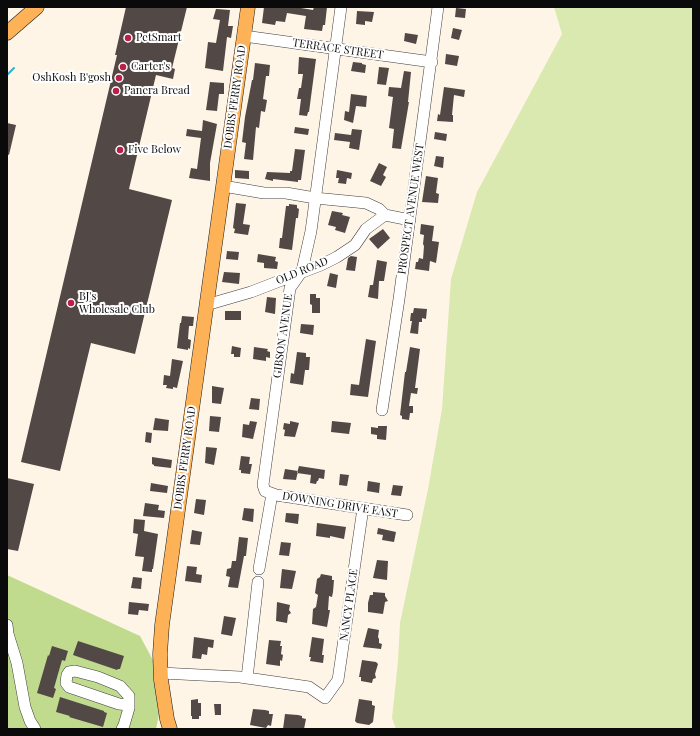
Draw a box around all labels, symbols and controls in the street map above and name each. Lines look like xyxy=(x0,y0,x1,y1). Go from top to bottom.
place label: PetSmart xyxy=(136,31,182,45)
marker: PetSmart xyxy=(123,33,133,43)
street label: TERRACE STREET xyxy=(292,36,384,62)
street label: DOBBS FERRY ROAD xyxy=(221,45,249,149)
place label: Carter's xyxy=(131,60,170,74)
marker: Carter's xyxy=(118,62,128,72)
place label: OshKosh B'gosh xyxy=(32,71,111,85)
marker: OshKosh B'gosh xyxy=(114,73,124,83)
place label: Panera Bread xyxy=(124,84,190,98)
marker: Panera Bread xyxy=(111,86,121,96)
place label: Five Below xyxy=(128,143,181,157)
street label: PROSPECT AVENUE WEST xyxy=(395,143,427,275)
marker: Five Below xyxy=(115,145,125,155)
street label: OLD ROAD xyxy=(274,255,330,287)
place label: BJ's Wholesale Club xyxy=(79,290,155,316)
street label: GIBSON AVENUE xyxy=(271,293,295,379)
marker: BJ's Wholesale Club xyxy=(66,298,76,308)
street label: DOBBS FERRY ROAD xyxy=(171,406,199,510)
street label: DOWNING DRIVE EAST xyxy=(281,489,399,521)
street label: NANCY PLACE xyxy=(337,568,361,642)

